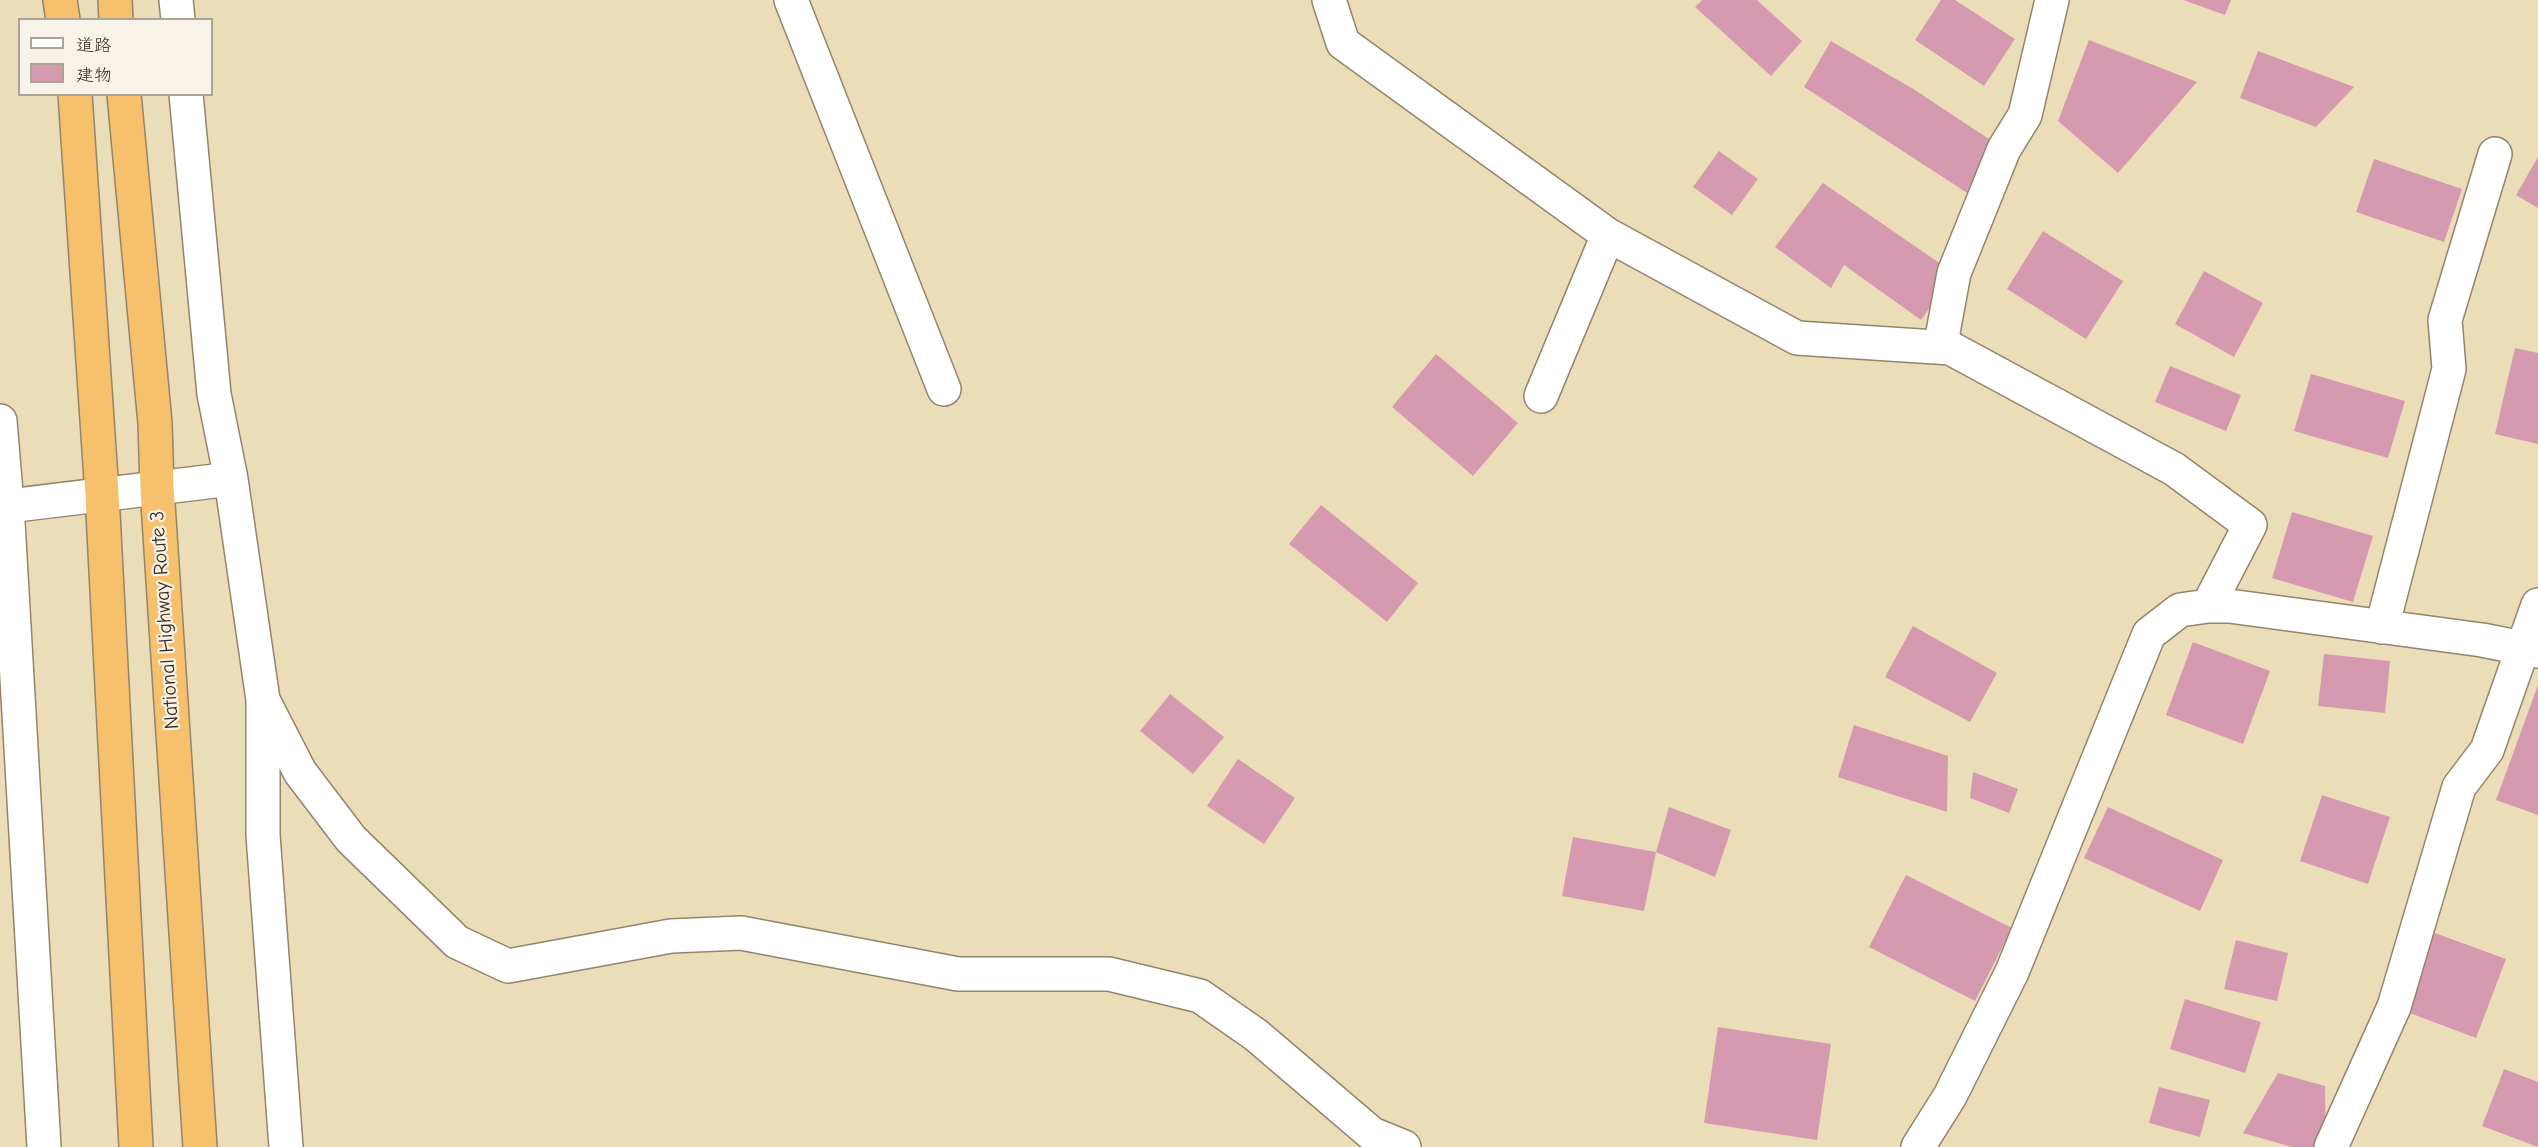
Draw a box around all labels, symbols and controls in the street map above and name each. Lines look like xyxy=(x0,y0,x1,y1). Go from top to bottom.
legend xyxy=(18,18,213,96)
text: 道路 xyxy=(76,35,112,56)
text: 建物 xyxy=(76,65,112,86)
street label: National Highway Route 3 xyxy=(145,510,185,730)

